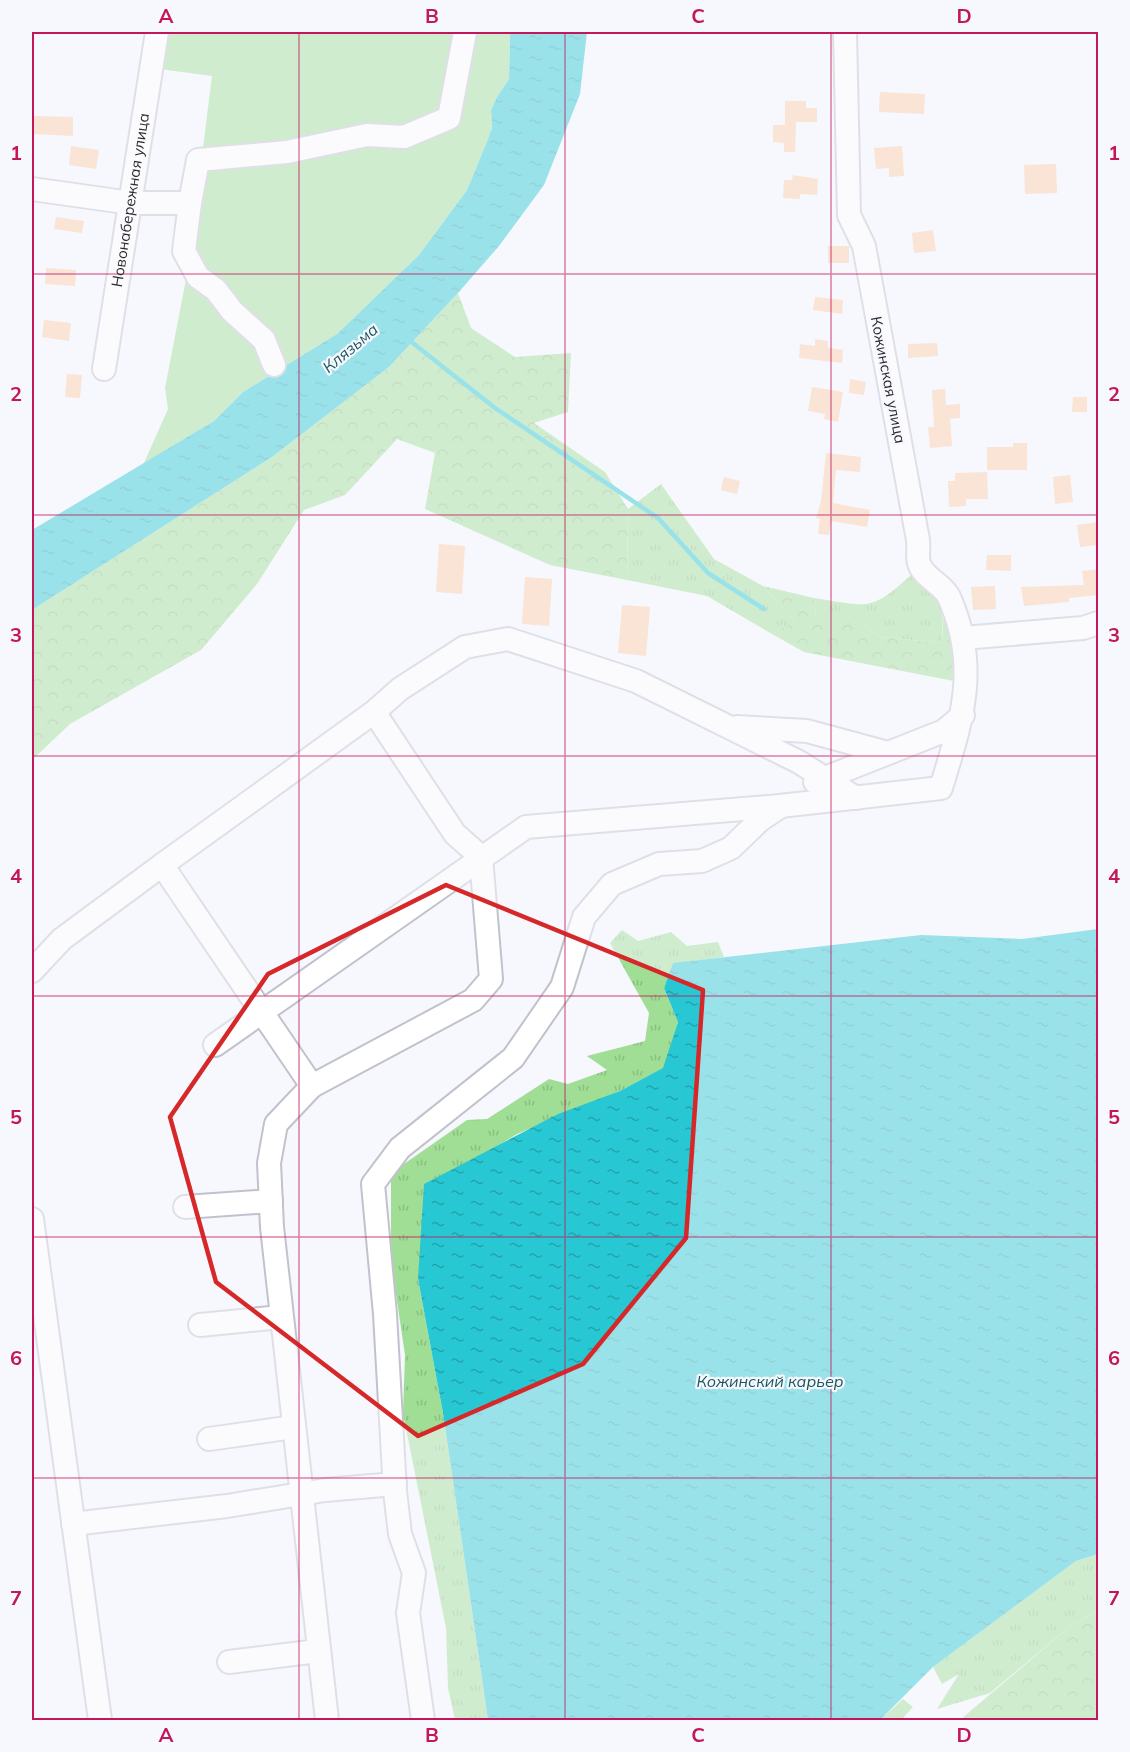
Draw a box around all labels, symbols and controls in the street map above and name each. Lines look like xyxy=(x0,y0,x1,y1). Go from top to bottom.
text: A xyxy=(159,3,174,28)
text: B xyxy=(425,3,439,28)
text: C xyxy=(691,3,705,28)
text: D xyxy=(956,3,972,28)
street label: Новонабережная улица xyxy=(107,112,153,288)
text: 1 xyxy=(10,140,22,165)
text: 1 xyxy=(1108,140,1120,165)
street label: Кожинская улица xyxy=(867,315,910,445)
water label: Клязьма xyxy=(318,319,382,377)
text: 2 xyxy=(10,381,22,406)
text: 2 xyxy=(1108,381,1120,406)
text: 3 xyxy=(10,622,22,647)
text: 3 xyxy=(1108,622,1120,647)
text: 4 xyxy=(10,863,22,888)
text: 4 xyxy=(1108,863,1120,888)
text: 5 xyxy=(10,1104,22,1129)
text: 5 xyxy=(1108,1104,1120,1129)
text: 6 xyxy=(10,1345,22,1370)
text: 6 xyxy=(1108,1345,1120,1370)
water label: Кожинский карьер xyxy=(696,1371,844,1391)
text: 7 xyxy=(10,1585,22,1610)
text: 7 xyxy=(1108,1585,1120,1610)
text: A xyxy=(159,1722,174,1747)
text: B xyxy=(425,1722,439,1747)
text: C xyxy=(691,1722,705,1747)
text: D xyxy=(956,1722,972,1747)

